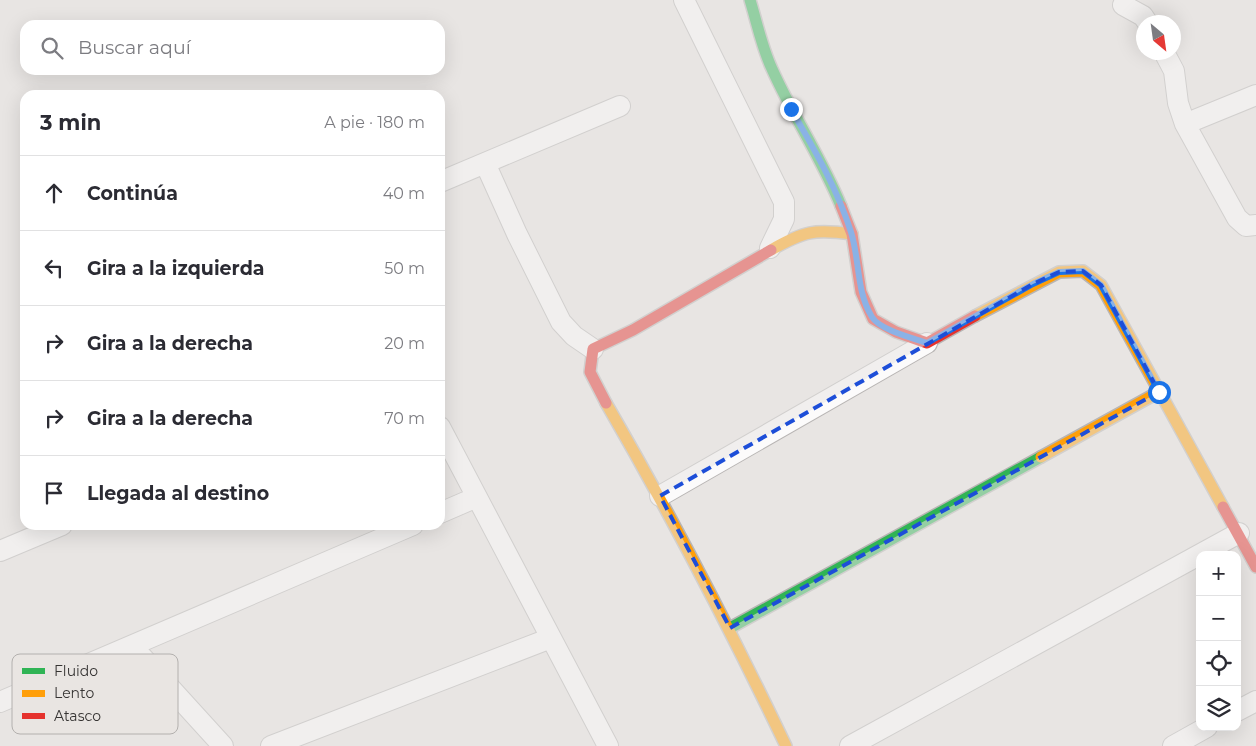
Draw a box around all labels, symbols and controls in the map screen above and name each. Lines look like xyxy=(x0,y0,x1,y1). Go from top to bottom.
north arrow xyxy=(1136,15,1181,60)
search box xyxy=(20,20,445,75)
icon: search xyxy=(38,34,66,62)
text: Buscar aquí xyxy=(78,36,191,59)
route end xyxy=(780,98,803,121)
text: 3 min xyxy=(40,110,101,135)
text: A pie · 180 m xyxy=(324,113,425,132)
icon: ahead xyxy=(40,179,68,207)
text: Continúa xyxy=(87,182,178,205)
text: 40 m xyxy=(383,184,425,203)
icon: left xyxy=(40,254,68,282)
text: Gira a la izquierda xyxy=(87,257,265,280)
text: 50 m xyxy=(384,259,425,278)
icon: right xyxy=(40,329,68,357)
text: Gira a la derecha xyxy=(87,332,253,355)
text: 20 m xyxy=(384,334,425,353)
route start xyxy=(1148,381,1171,404)
icon: right xyxy=(40,404,68,432)
text: Gira a la derecha xyxy=(87,407,253,430)
text: 70 m xyxy=(384,409,425,428)
icon: arrive xyxy=(40,479,68,507)
text: Llegada al destino xyxy=(87,482,269,505)
map controls xyxy=(1196,551,1241,731)
button: + xyxy=(1196,551,1241,596)
button: − xyxy=(1196,596,1241,641)
button: locate xyxy=(1196,641,1241,686)
legend xyxy=(12,654,178,734)
text: Fluido xyxy=(54,662,98,680)
text: Lento xyxy=(54,684,94,702)
button: layers xyxy=(1196,686,1241,731)
text: Atasco xyxy=(54,707,101,725)

